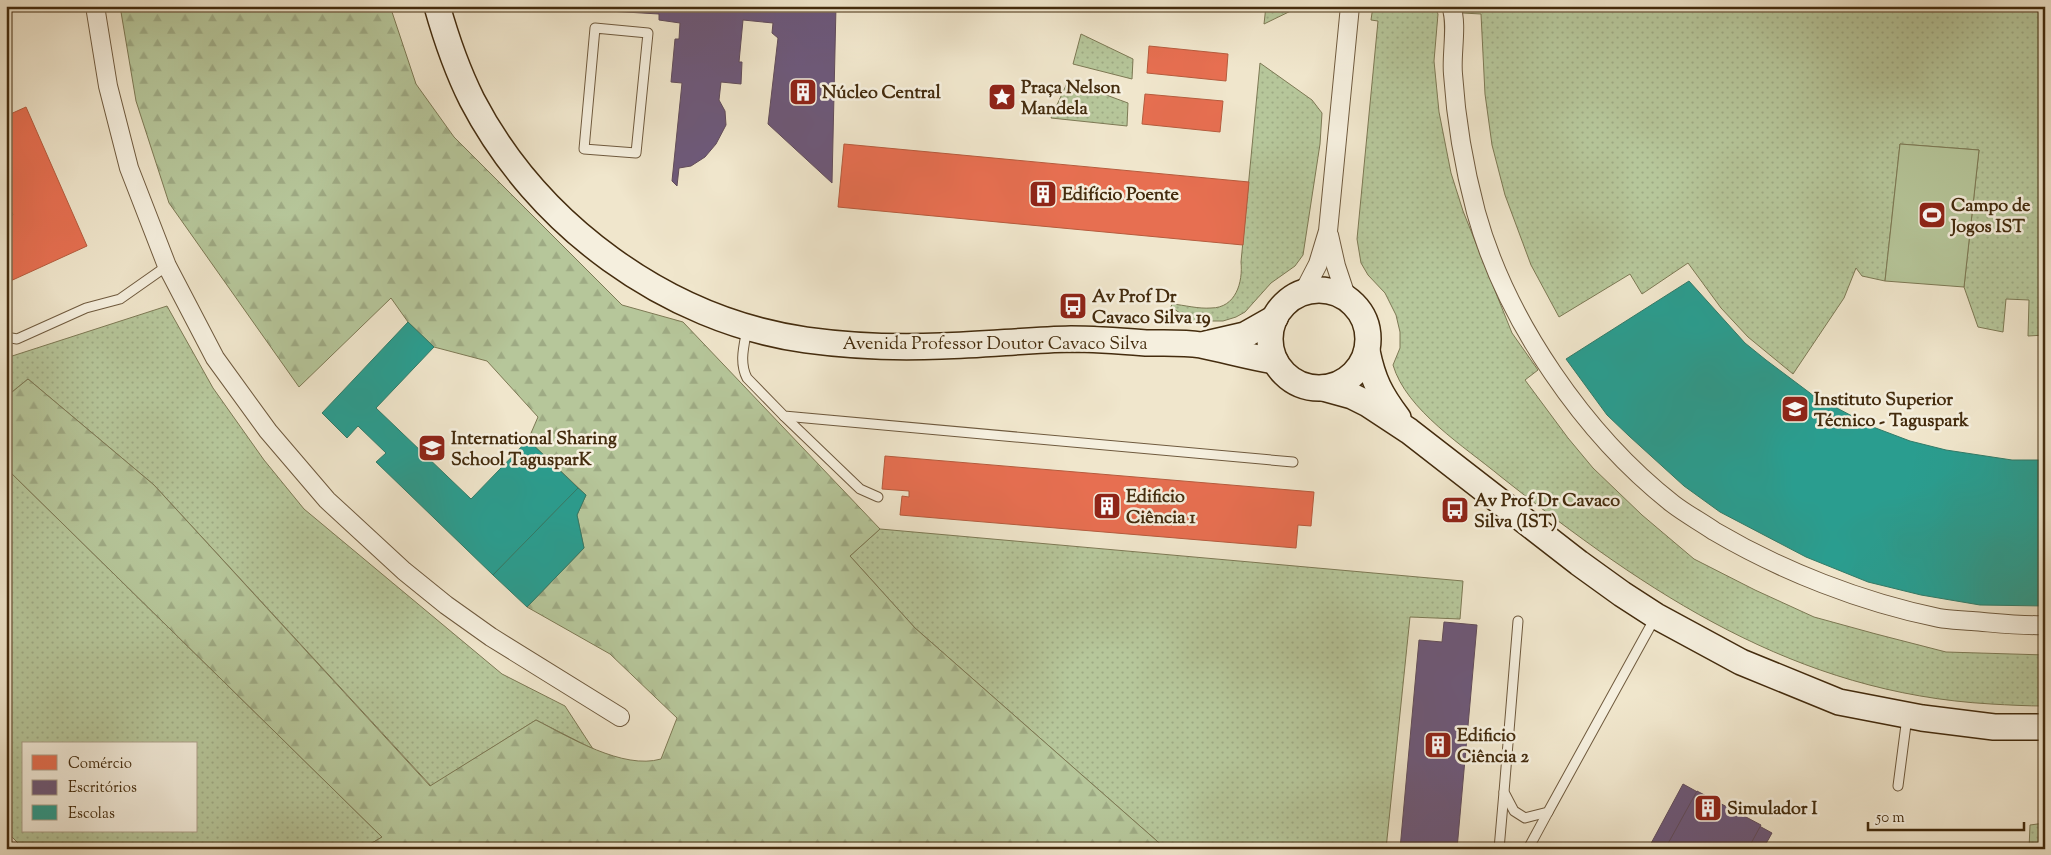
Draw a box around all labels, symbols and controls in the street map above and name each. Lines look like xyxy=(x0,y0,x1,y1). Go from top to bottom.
place label: Praça Nelson Mandela xyxy=(1021,76,1121,123)
building icon: Núcleo Central xyxy=(788,77,818,107)
place label: Núcleo Central xyxy=(822,81,942,107)
place icon: Praça Nelson Mandela xyxy=(987,82,1017,112)
building icon: Edifício Poente xyxy=(1028,179,1058,209)
place label: Edifício Poente xyxy=(1062,183,1179,209)
place label: Campo de Jogos IST xyxy=(1949,194,2031,241)
sports icon: Campo de Jogos IST xyxy=(1917,200,1947,230)
place label: Av Prof Dr Cavaco Silva 19 xyxy=(1092,285,1211,332)
bus stop icon: Av Prof Dr Cavaco Silva 19 xyxy=(1058,291,1088,321)
street label: Avenida Professor Doutor Cavaco Silva xyxy=(842,332,1148,358)
place label: Instituto Superior Técnico - Taguspark xyxy=(1814,388,1969,435)
school or university icon: Instituto Superior Técnico - Taguspark xyxy=(1780,394,1810,424)
place label: International Sharing School TagusparK xyxy=(451,427,617,474)
school or university icon: International Sharing School TagusparK xyxy=(417,433,447,463)
place label: Edificio Ciência 1 xyxy=(1126,485,1197,532)
place label: Av Prof Dr Cavaco Silva (IST) xyxy=(1474,489,1620,536)
building icon: Edificio Ciência 1 xyxy=(1092,491,1122,521)
bus stop icon: Av Prof Dr Cavaco Silva (IST) xyxy=(1440,495,1470,525)
place label: Edificio Ciência 2 xyxy=(1457,724,1530,771)
building icon: Edificio Ciência 2 xyxy=(1423,730,1453,760)
legend xyxy=(22,742,198,832)
text: Comércio xyxy=(68,754,132,775)
text: Escritórios xyxy=(68,778,137,799)
building icon: Simulador I xyxy=(1693,793,1723,823)
place label: Simulador I xyxy=(1727,797,1817,823)
scale bar xyxy=(1868,800,2025,832)
text: Escolas xyxy=(68,804,115,825)
text: 50 m xyxy=(1875,808,1905,829)

